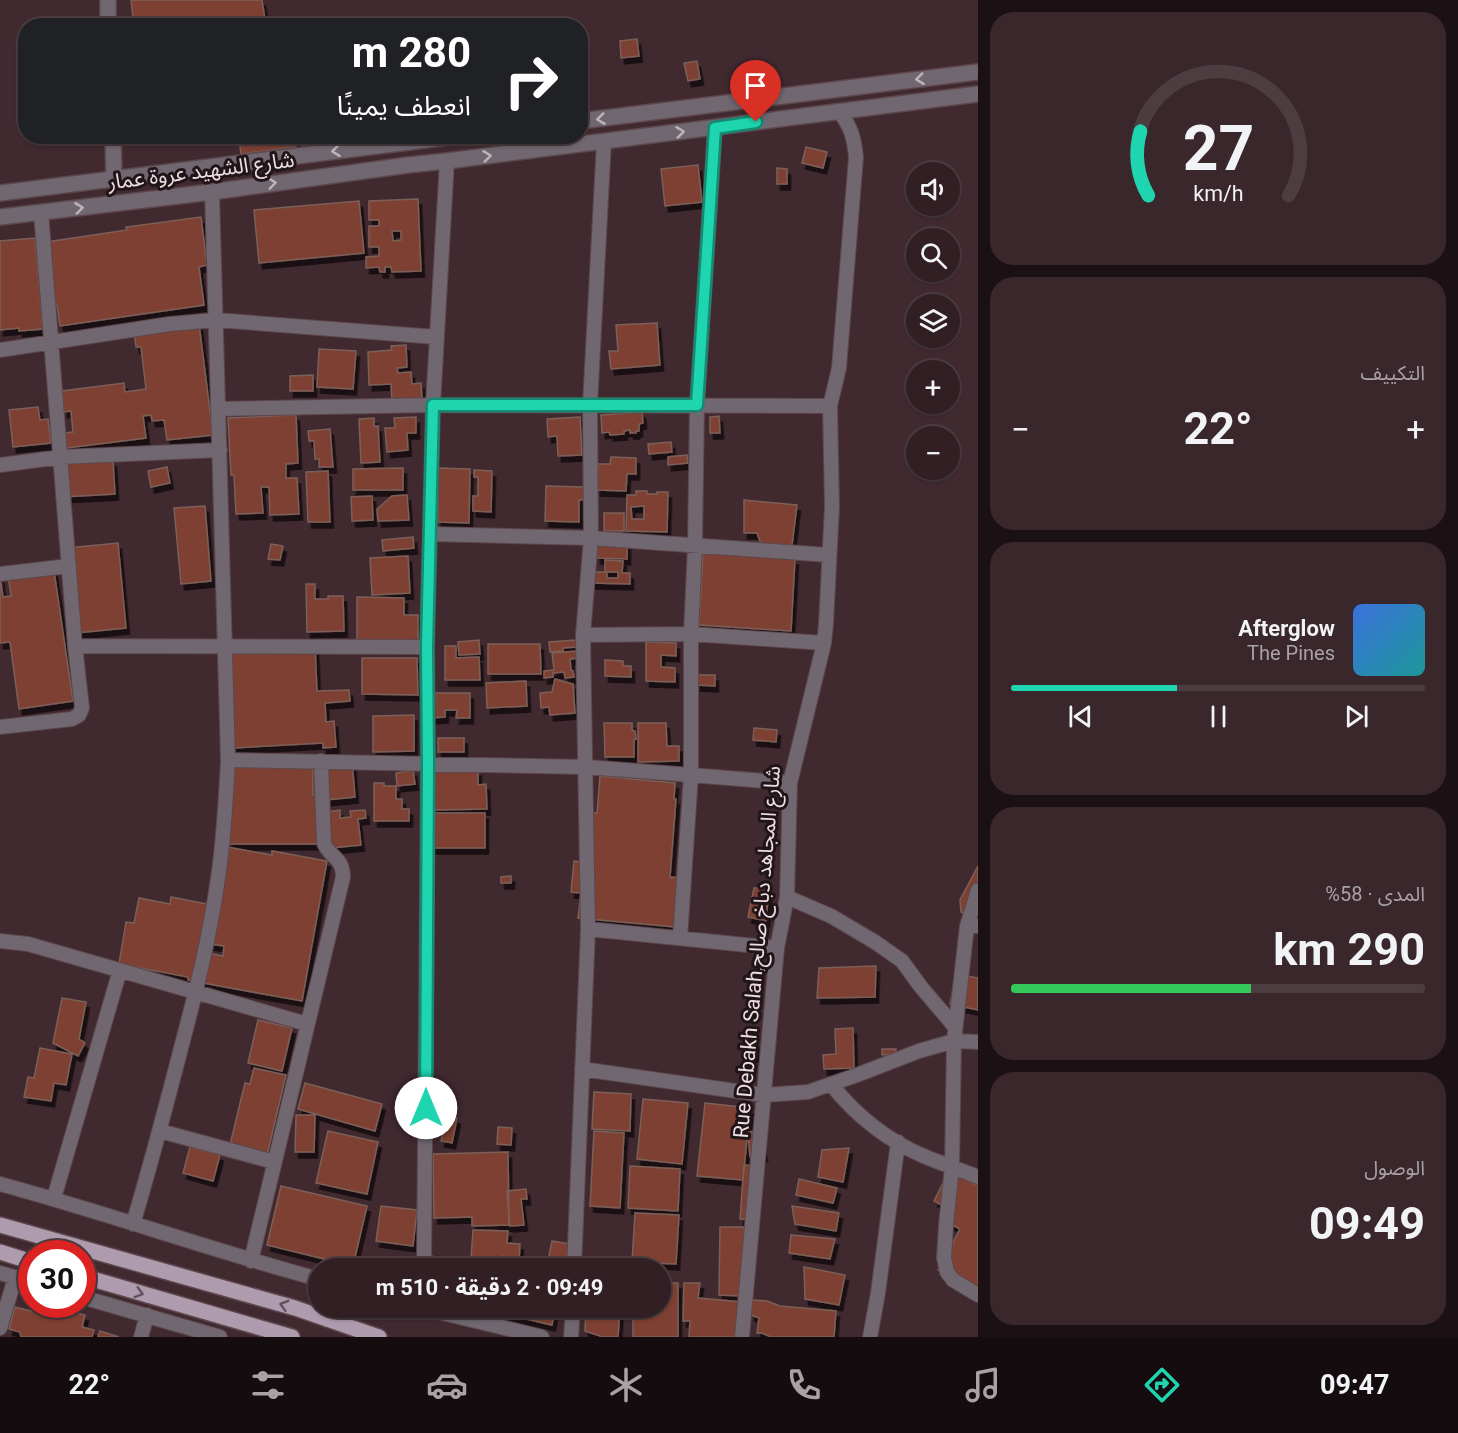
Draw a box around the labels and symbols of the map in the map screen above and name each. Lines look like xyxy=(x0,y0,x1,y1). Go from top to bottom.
pin xyxy=(730,60,781,122)
one-way arrow xyxy=(915,72,925,85)
one-way arrow xyxy=(597,112,606,124)
one-way arrow xyxy=(676,126,685,139)
one-way arrow xyxy=(331,145,341,157)
street label: شارع الشهيد عروة عمار xyxy=(105,148,296,197)
one-way arrow xyxy=(482,151,491,163)
one-way arrow xyxy=(268,178,277,190)
one-way arrow xyxy=(74,202,83,214)
street label: Rue Debakh Salah,شارع المجاهد دباخ صالح xyxy=(729,765,788,1139)
position arrow xyxy=(394,1076,458,1140)
speed limit sign: 30 xyxy=(18,1240,96,1318)
one-way arrow xyxy=(133,1286,144,1298)
one-way arrow xyxy=(279,1300,290,1312)

